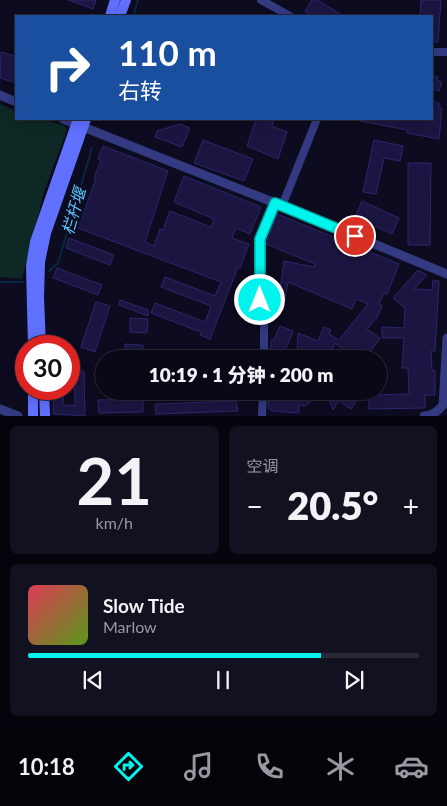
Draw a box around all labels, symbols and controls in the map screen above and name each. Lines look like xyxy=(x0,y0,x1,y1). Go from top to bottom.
text: 110 m xyxy=(118,31,217,73)
icon: right xyxy=(35,35,100,100)
text: 右转 xyxy=(118,77,162,104)
water label: 栏杆堰 xyxy=(57,182,90,237)
pin xyxy=(334,215,376,257)
icon: arrive xyxy=(341,222,369,250)
position arrow xyxy=(233,273,285,325)
speed limit sign: 30 xyxy=(15,335,80,400)
text: 10:19 · 1 分钟 · 200 m xyxy=(149,363,333,386)
text: 21 xyxy=(77,441,152,519)
text: 空调 xyxy=(247,456,279,475)
text: 20.5° xyxy=(287,482,378,528)
text: − xyxy=(247,489,263,523)
text: + xyxy=(403,489,419,523)
text: km/h xyxy=(96,513,133,532)
text: Slow Tide xyxy=(103,594,185,617)
text: Marlow xyxy=(103,617,157,636)
icon: previous xyxy=(79,666,107,694)
icon: pause xyxy=(209,666,237,694)
icon: next xyxy=(340,666,368,694)
icon: directions xyxy=(111,749,146,784)
icon: music xyxy=(181,749,216,784)
icon: phone xyxy=(252,749,287,784)
icon: climate xyxy=(323,749,358,784)
icon: car xyxy=(394,749,429,784)
text: 10:18 xyxy=(18,753,75,780)

